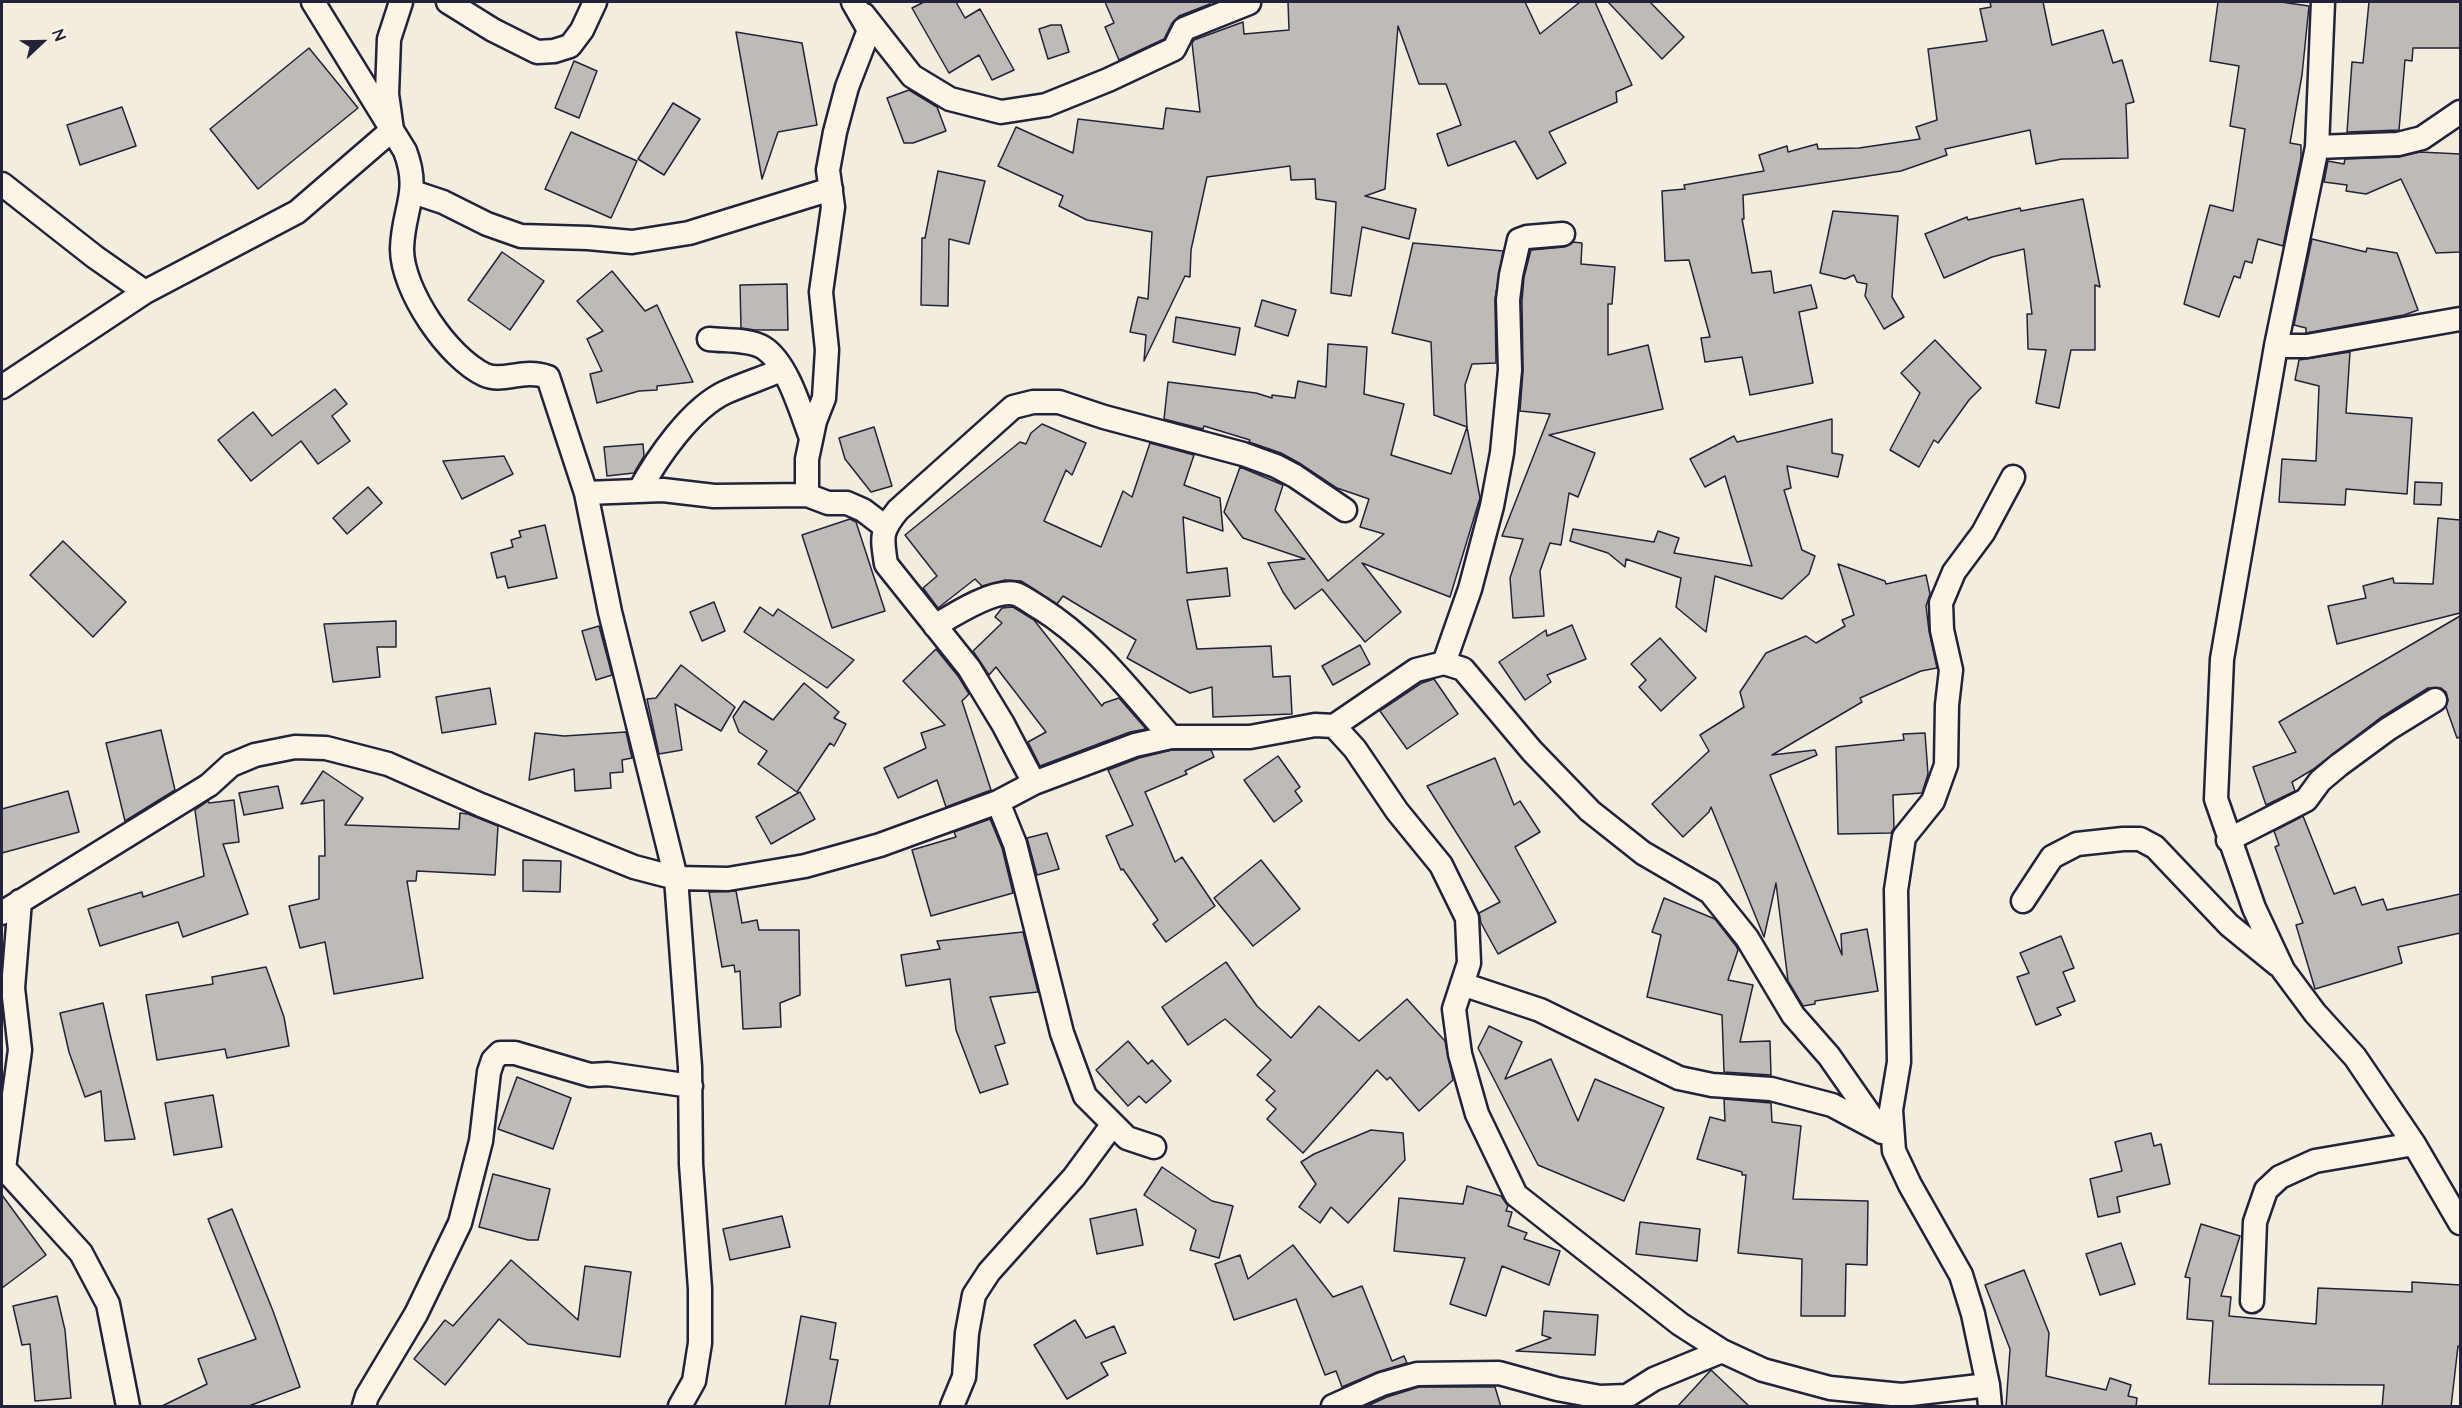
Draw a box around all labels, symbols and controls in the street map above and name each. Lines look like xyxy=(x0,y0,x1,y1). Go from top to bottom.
north arrow xyxy=(12,12,72,72)
text: N xyxy=(47,26,71,44)

